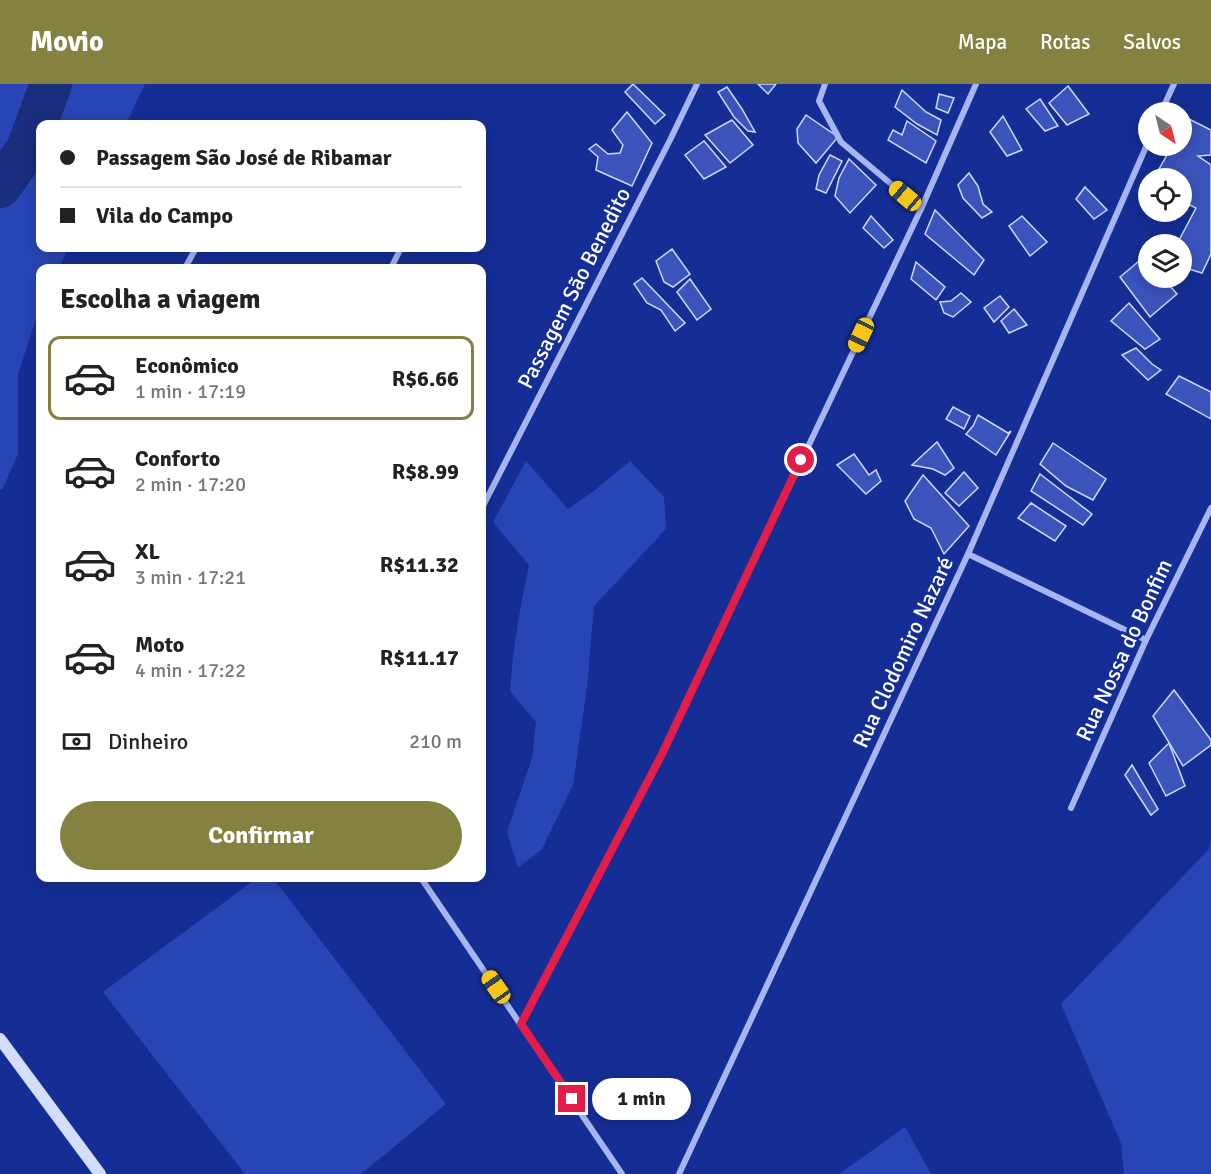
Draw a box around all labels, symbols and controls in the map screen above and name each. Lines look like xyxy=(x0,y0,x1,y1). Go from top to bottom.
text: Movio xyxy=(30,25,104,59)
text: Mapa xyxy=(958,29,1007,55)
text: Rotas xyxy=(1040,29,1090,55)
text: Salvos xyxy=(1123,29,1181,55)
north arrow xyxy=(1138,102,1192,156)
map controls xyxy=(1138,102,1192,288)
text: Passagem São José de Ribamar xyxy=(96,144,392,171)
button: locate xyxy=(1138,168,1192,222)
car xyxy=(885,178,925,214)
street label: Passagem São Benedito xyxy=(512,183,636,393)
text: Vila do Campo xyxy=(96,202,233,229)
button: layers xyxy=(1138,234,1192,288)
text: Escolha a viagem xyxy=(60,283,261,316)
car xyxy=(845,315,877,355)
icon: car xyxy=(63,351,117,405)
text: Econômico xyxy=(135,352,239,379)
text: R$6.66 xyxy=(392,365,459,392)
text: 1 min · 17:19 xyxy=(135,379,246,404)
icon: car xyxy=(63,444,117,498)
text: Conforto xyxy=(135,445,220,472)
route start xyxy=(787,446,814,473)
text: R$8.99 xyxy=(392,458,459,485)
text: 2 min · 17:20 xyxy=(135,472,246,497)
icon: car xyxy=(63,537,117,591)
text: XL xyxy=(135,538,160,565)
text: R$11.32 xyxy=(380,551,459,578)
street label: Rua Clodomiro Nazaré xyxy=(847,552,959,752)
street label: Rua Nossa do Bonfim xyxy=(1070,555,1178,745)
text: 3 min · 17:21 xyxy=(135,565,246,590)
icon: car xyxy=(63,630,117,684)
text: Moto xyxy=(135,631,184,658)
text: R$11.17 xyxy=(380,644,459,671)
text: 4 min · 17:22 xyxy=(135,658,246,683)
icon: cash xyxy=(60,725,93,758)
text: Dinheiro xyxy=(108,728,188,755)
text: 210 m xyxy=(409,729,462,754)
button: Confirmar xyxy=(60,801,462,870)
car xyxy=(478,967,514,1007)
callout: 1 min xyxy=(593,1078,692,1120)
route end xyxy=(558,1085,585,1112)
text: 1 min xyxy=(617,1086,666,1111)

